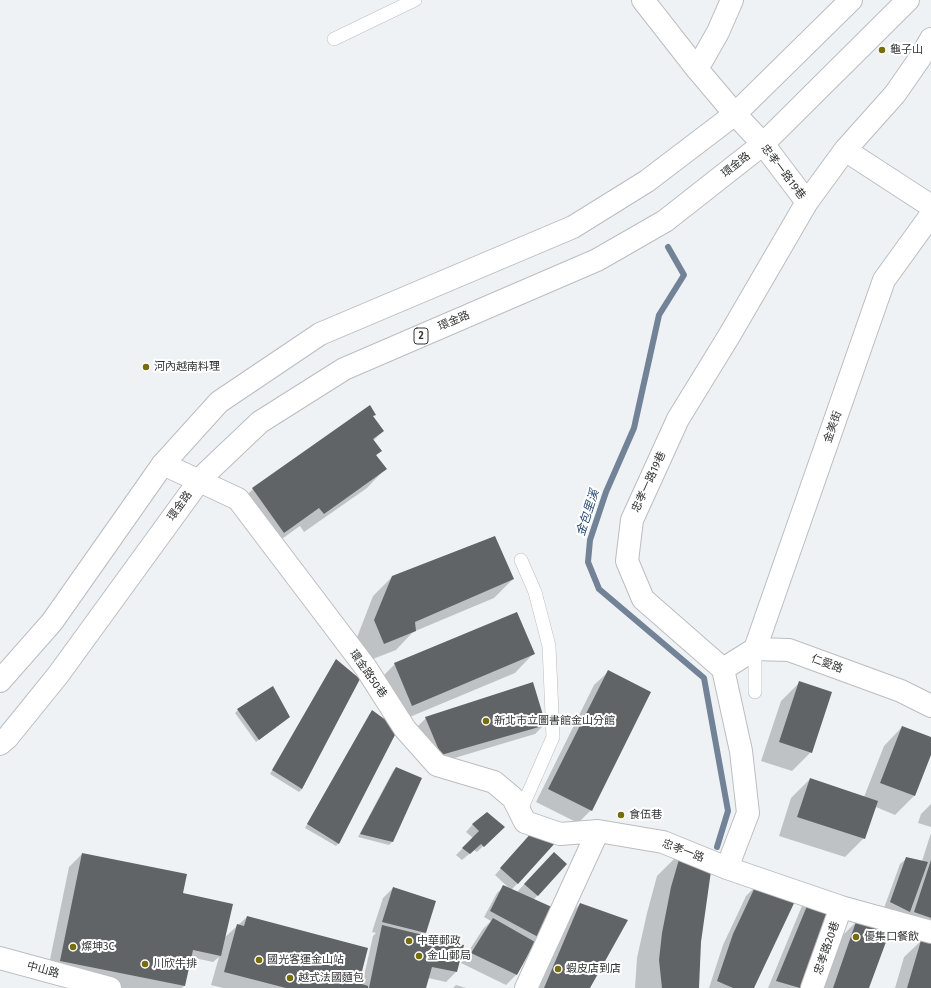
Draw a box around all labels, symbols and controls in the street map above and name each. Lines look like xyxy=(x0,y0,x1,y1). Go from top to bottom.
place label: 龜子山 xyxy=(890,43,923,57)
marker: 龜子山 xyxy=(877,45,887,55)
street label: 忠孝一路19巷 xyxy=(758,142,808,202)
street label: 環金路 xyxy=(719,150,753,180)
street label: 環金路 xyxy=(436,308,472,334)
road number: 2 xyxy=(414,328,428,344)
place label: 河內越南料理 xyxy=(154,360,220,374)
marker: 河內越南料理 xyxy=(141,362,151,372)
street label: 金美街 xyxy=(821,409,845,445)
street label: 忠孝一路19巷 xyxy=(629,450,669,514)
water label: 金包里溪 xyxy=(574,488,602,538)
street label: 環金路 xyxy=(165,489,195,523)
street label: 環金路50巷 xyxy=(347,647,389,701)
street label: 仁愛路 xyxy=(809,652,845,676)
place label: 新北市立圖書館金山分館 xyxy=(494,714,615,728)
marker: 新北市立圖書館金山分館 xyxy=(481,716,491,726)
place label: 食伍巷 xyxy=(629,808,662,822)
marker: 食伍巷 xyxy=(616,810,626,820)
street label: 忠孝一路 xyxy=(660,837,706,865)
street label: 忠孝路20巷 xyxy=(812,920,842,976)
place label: 優集口餐飲 xyxy=(864,930,919,944)
marker: 優集口餐飲 xyxy=(851,932,861,942)
place label: 中華郵政 xyxy=(417,934,461,948)
marker: 中華郵政 xyxy=(404,936,414,946)
place label: 燦坤3C xyxy=(81,940,115,954)
marker: 燦坤3C xyxy=(68,942,78,952)
place label: 金山郵局 xyxy=(427,949,471,963)
marker: 金山郵局 xyxy=(414,951,424,961)
place label: 國光客運金山站 xyxy=(267,953,344,967)
marker: 國光客運金山站 xyxy=(254,955,264,965)
place label: 川欣牛排 xyxy=(153,957,197,971)
street label: 中山路 xyxy=(25,959,61,981)
marker: 川欣牛排 xyxy=(140,959,150,969)
place label: 蝦皮店到店 xyxy=(566,962,621,976)
marker: 蝦皮店到店 xyxy=(553,964,563,974)
place label: 越式法國麵包 xyxy=(298,971,364,985)
marker: 越式法國麵包 xyxy=(285,973,295,983)

